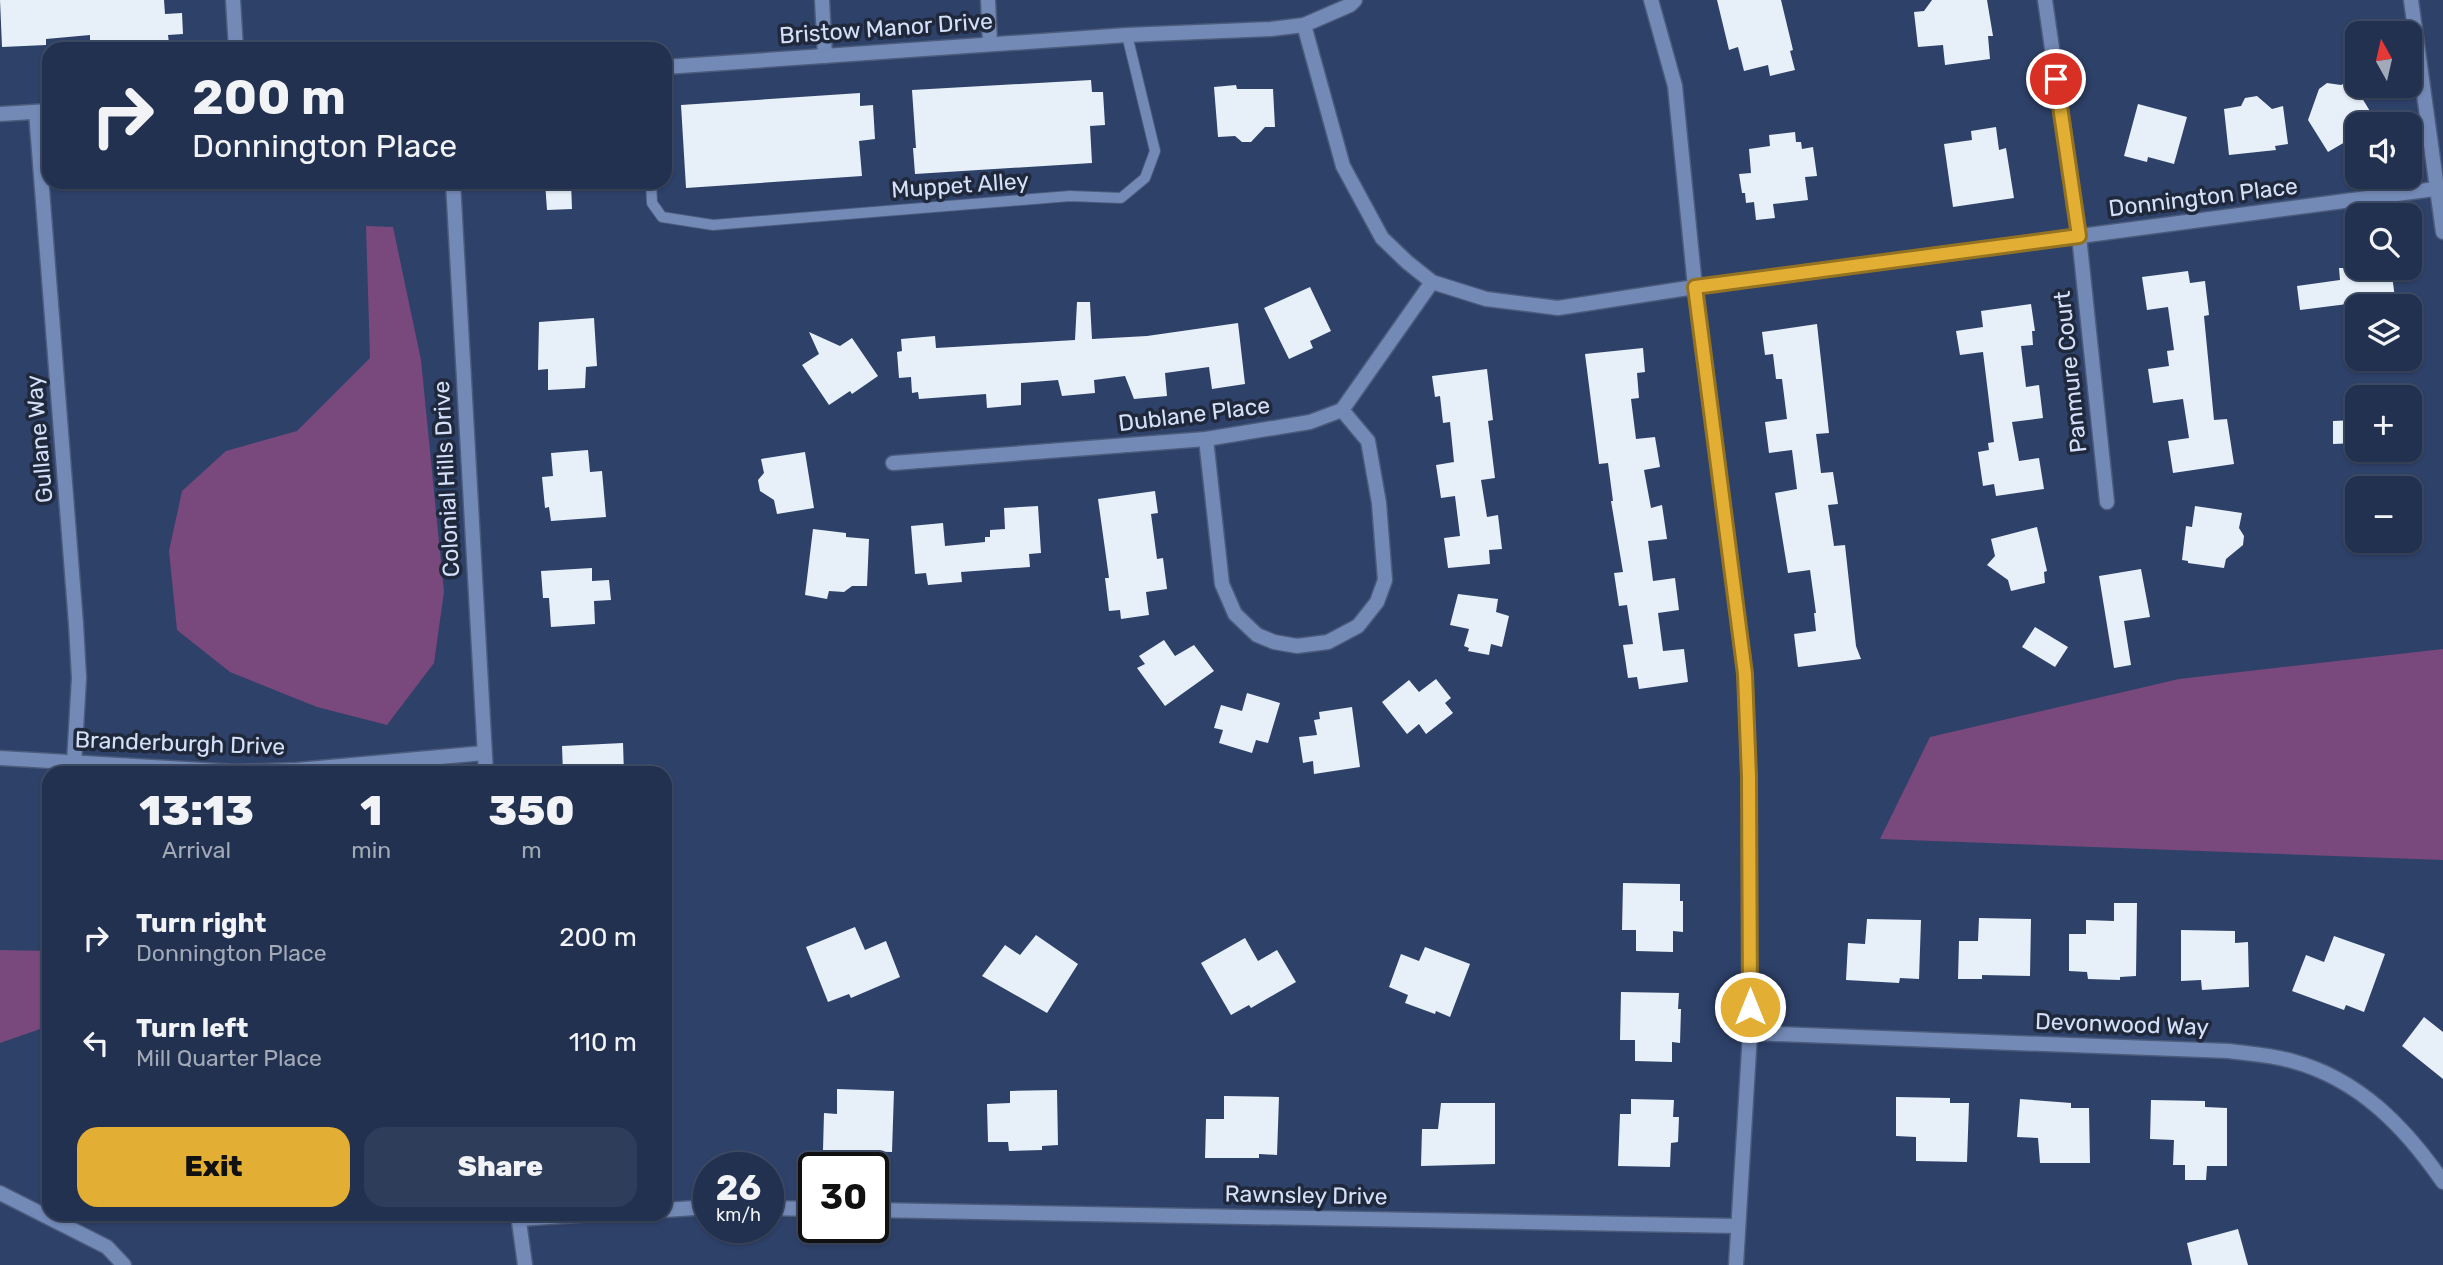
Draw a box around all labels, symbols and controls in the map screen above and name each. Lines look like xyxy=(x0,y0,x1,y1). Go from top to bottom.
street label: Bristow Manor Drive xyxy=(778,7,994,49)
north arrow xyxy=(2345,21,2422,98)
map controls xyxy=(2345,21,2422,553)
pin xyxy=(2026,49,2086,109)
icon: arrive xyxy=(2037,60,2075,98)
text: 200 m xyxy=(192,68,346,126)
icon: right xyxy=(77,70,168,161)
button: sound xyxy=(2345,112,2422,189)
text: Donnington Place xyxy=(192,127,457,165)
street label: Muppet Alley xyxy=(890,166,1030,204)
street label: Donnington Place xyxy=(2107,171,2299,223)
button: search xyxy=(2345,203,2422,280)
street label: Panmure Court xyxy=(2048,290,2092,454)
button: layers xyxy=(2345,294,2422,371)
street label: Gullane Way xyxy=(19,373,59,504)
street label: Colonial Hills Drive xyxy=(427,380,465,578)
button: + xyxy=(2345,385,2422,462)
street label: Dublane Place xyxy=(1116,391,1272,437)
button: − xyxy=(2345,476,2422,553)
street label: Branderburgh Drive xyxy=(74,725,286,761)
text: 13:13 xyxy=(139,786,254,836)
text: 1 xyxy=(360,786,382,836)
text: 350 xyxy=(489,786,575,836)
text: Arrival xyxy=(162,836,231,864)
text: min xyxy=(351,836,391,864)
text: m xyxy=(521,836,542,864)
text: Turn right xyxy=(136,908,266,939)
icon: right xyxy=(77,919,115,957)
text: 200 m xyxy=(559,922,637,953)
text: Donnington Place xyxy=(136,939,327,967)
position arrow xyxy=(1713,970,1787,1044)
street label: Devonwood Way xyxy=(2034,1007,2210,1041)
text: Turn left xyxy=(136,1013,248,1044)
icon: left xyxy=(77,1024,115,1062)
text: 110 m xyxy=(569,1027,637,1058)
text: Mill Quarter Place xyxy=(136,1044,322,1072)
button: Exit xyxy=(77,1127,350,1207)
button: Share xyxy=(364,1127,637,1207)
speed limit sign: 30 xyxy=(798,1152,889,1243)
text: 26 xyxy=(716,1167,761,1209)
street label: Rawnsley Drive xyxy=(1224,1180,1388,1210)
text: km/h xyxy=(716,1204,761,1226)

